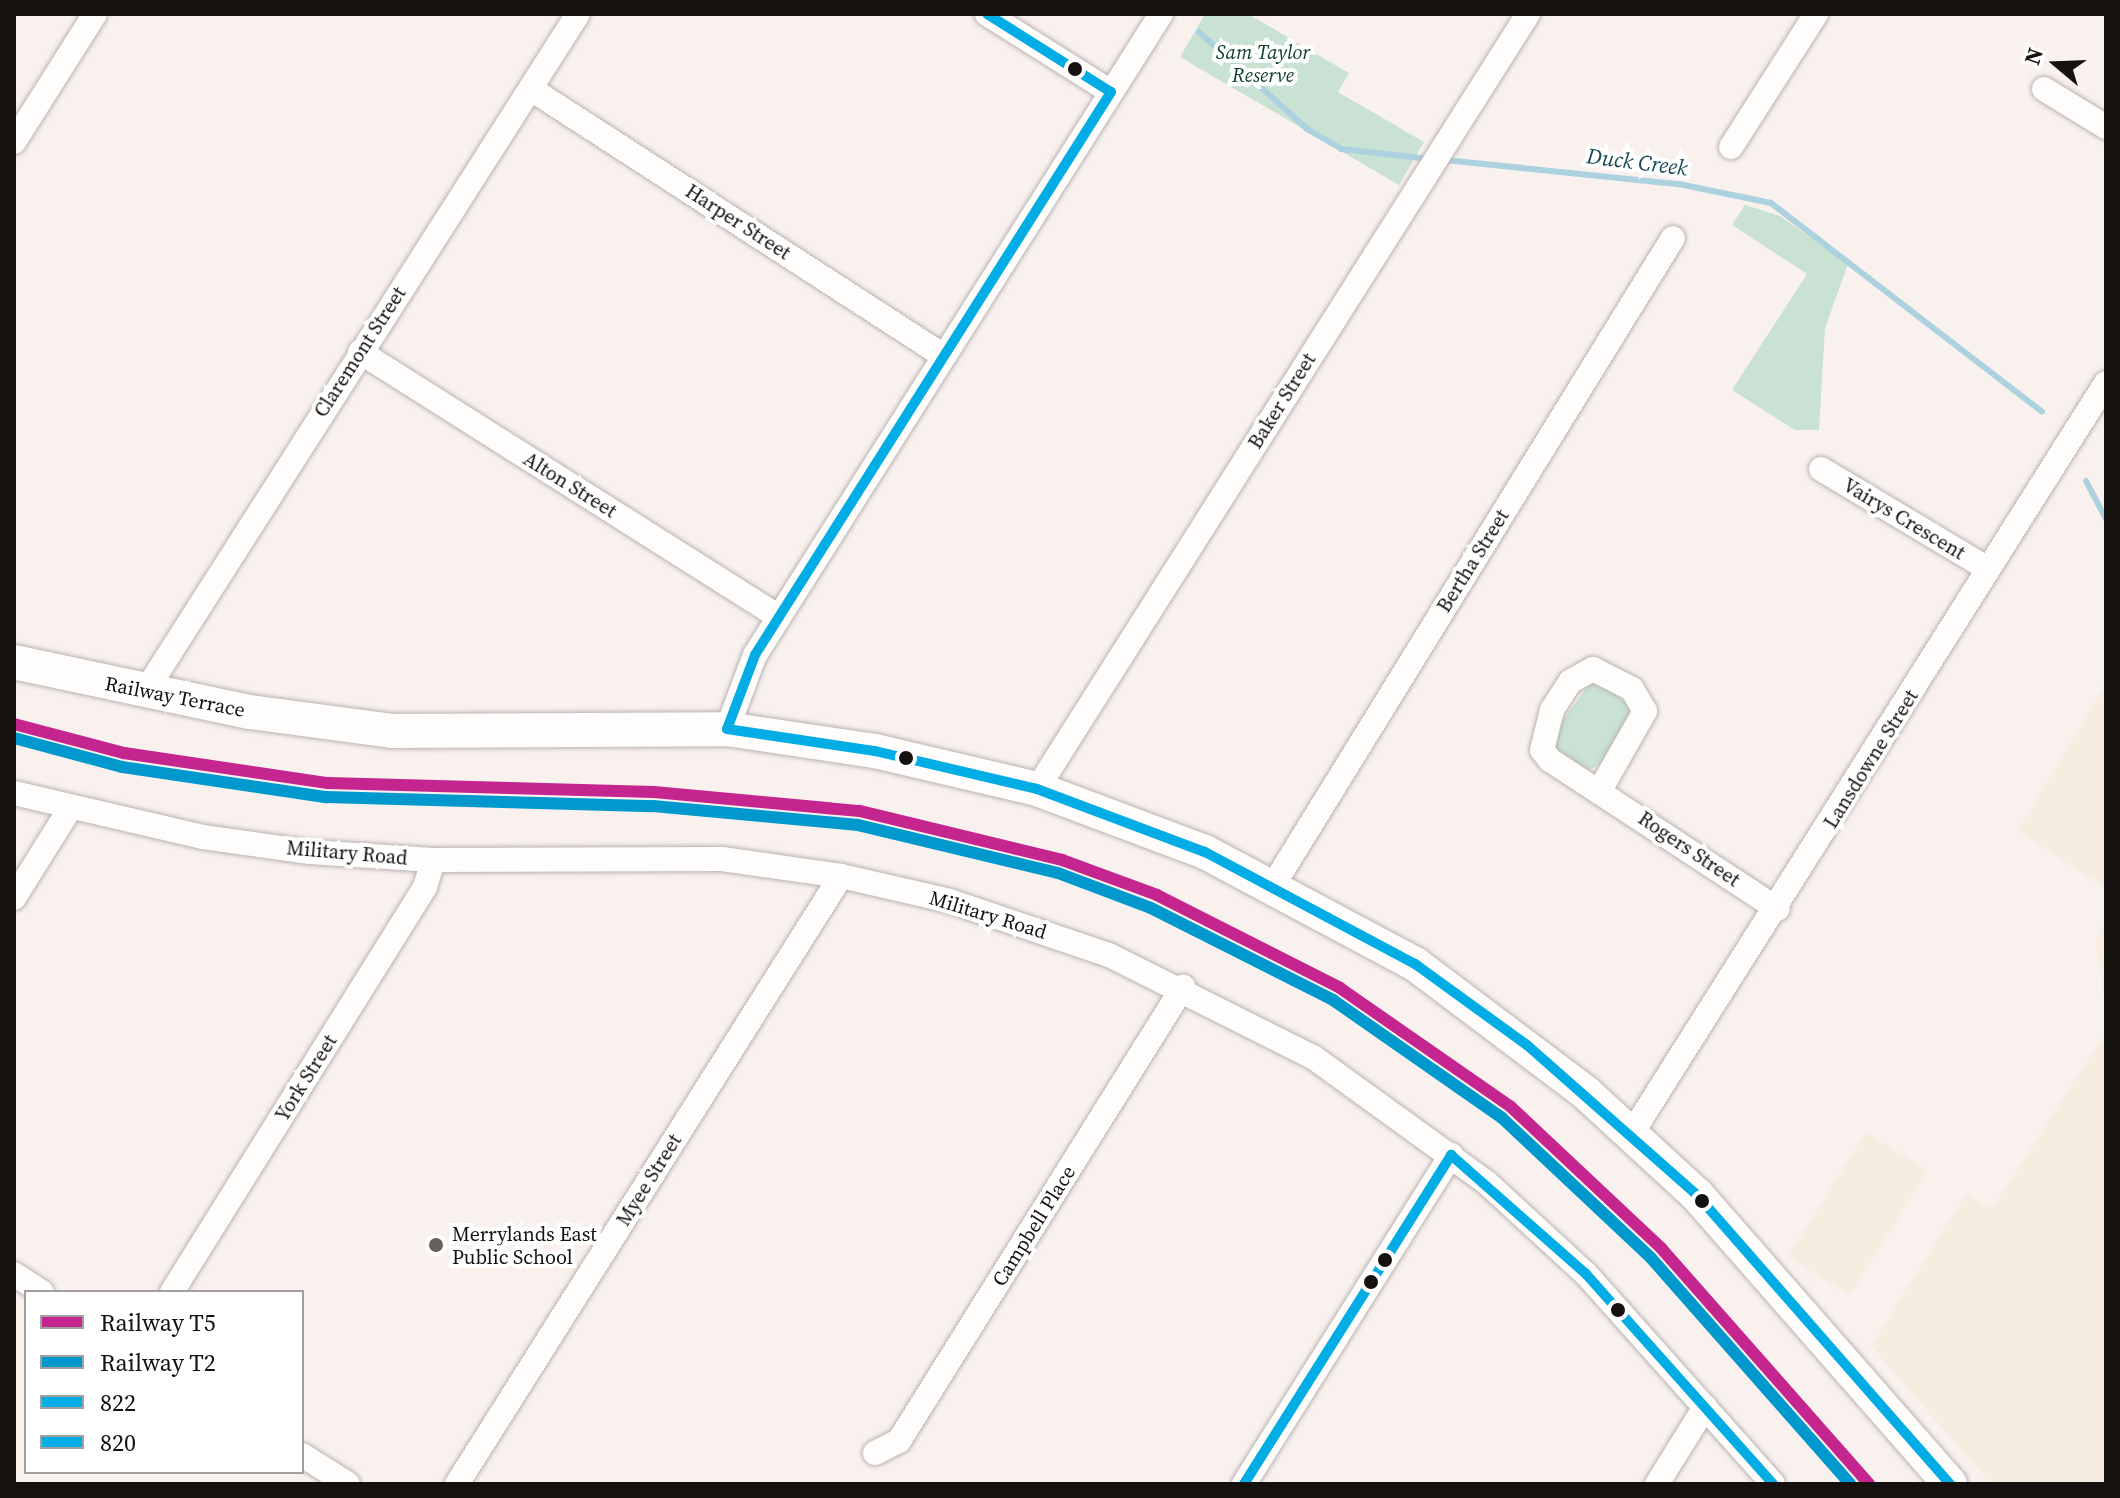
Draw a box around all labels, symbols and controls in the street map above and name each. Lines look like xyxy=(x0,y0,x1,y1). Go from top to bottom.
north arrow xyxy=(2016,24,2096,104)
park label: Sam Taylor Reserve xyxy=(1216,41,1310,88)
text: N xyxy=(2017,44,2050,69)
unlabelled marker xyxy=(1067,61,1083,77)
water label: Duck Creek xyxy=(1585,143,1689,181)
street label: Harper Street xyxy=(681,179,795,265)
street label: Claremont Street xyxy=(309,282,411,422)
street label: Baker Street xyxy=(1243,349,1321,453)
street label: Alton Street xyxy=(519,447,621,523)
street label: Vairys Crescent xyxy=(1839,473,1969,565)
street label: Bertha Street xyxy=(1432,505,1514,617)
street label: Railway Terrace xyxy=(103,672,247,722)
street label: Lansdowne Street xyxy=(1819,685,1923,833)
unlabelled marker xyxy=(898,750,914,766)
street label: Rogers Street xyxy=(1634,806,1744,892)
street label: Military Road xyxy=(285,836,409,870)
street label: Military Road xyxy=(926,886,1050,944)
street label: York Street xyxy=(270,1030,342,1126)
street label: Myee Street xyxy=(611,1130,687,1230)
street label: Campbell Place xyxy=(987,1161,1081,1291)
unlabelled marker xyxy=(1694,1193,1710,1209)
place label: Merrylands East Public School xyxy=(452,1222,597,1269)
marker: Merrylands East Public School xyxy=(427,1236,445,1254)
unlabelled marker xyxy=(1377,1252,1393,1268)
unlabelled marker xyxy=(1363,1274,1379,1290)
legend xyxy=(24,1290,304,1474)
unlabelled marker xyxy=(1610,1302,1626,1318)
text: Railway T5 xyxy=(100,1306,216,1339)
text: Railway T2 xyxy=(100,1346,216,1379)
text: 822 xyxy=(100,1386,136,1419)
text: 820 xyxy=(100,1426,136,1459)

